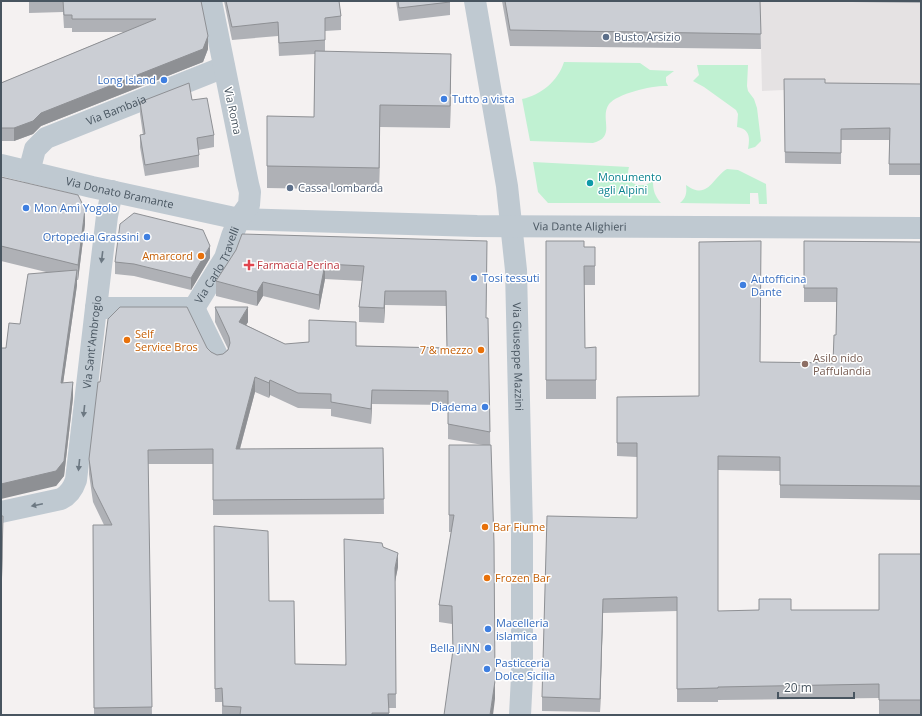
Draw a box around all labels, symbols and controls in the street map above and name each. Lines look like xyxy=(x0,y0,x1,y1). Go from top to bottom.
place label: Busto Arsizio xyxy=(614,29,681,44)
marker: Busto Arsizio xyxy=(601,32,611,42)
place label: Long Island xyxy=(97,72,156,87)
marker: Long Island xyxy=(159,75,169,85)
street label: Via Roma xyxy=(221,86,246,136)
street label: Via Bambaia xyxy=(84,91,148,128)
place label: Tutto a vista xyxy=(452,91,515,106)
marker: Tutto a vista xyxy=(439,94,449,104)
place label: Monumento agli Alpini xyxy=(598,169,662,197)
street label: Via Donato Bramante xyxy=(64,173,175,212)
marker: Monumento agli Alpini xyxy=(585,178,595,188)
place label: Cassa Lombarda xyxy=(298,180,383,195)
marker: Cassa Lombarda xyxy=(285,183,295,193)
place label: Mon Amì Yogolo xyxy=(34,200,118,215)
marker: Mon Amì Yogolo xyxy=(21,203,31,213)
street label: Via Dante Alighieri xyxy=(533,218,627,234)
street label: Via Carlo Travelli xyxy=(191,224,242,306)
place label: Ortopedia Grassini xyxy=(43,229,139,244)
marker: Ortopedia Grassini xyxy=(142,232,152,242)
place label: Amarcord xyxy=(142,248,193,263)
one-way arrow xyxy=(99,251,105,264)
marker: Amarcord xyxy=(196,251,206,261)
place label: Farmacia Perina xyxy=(257,257,340,272)
marker: Farmacia Perina xyxy=(244,260,254,270)
place label: Tosi tessuti xyxy=(482,270,540,285)
place label: Autofficina Dante xyxy=(751,271,806,299)
marker: Tosi tessuti xyxy=(469,273,479,283)
marker: Autofficina Dante xyxy=(738,280,748,290)
street label: Via Sant'Ambrogio xyxy=(79,294,104,390)
street label: Via Giuseppe Mazzini xyxy=(510,302,527,411)
place label: Self Service Bros xyxy=(135,326,198,354)
marker: Self Service Bros xyxy=(122,335,132,345)
place label: 7 & mezzo xyxy=(420,342,473,357)
marker: 7 & mezzo xyxy=(476,345,486,355)
place label: Asilo nido Paffulandia xyxy=(813,350,871,378)
marker: Asilo nido Paffulandia xyxy=(800,359,810,369)
place label: Diadema xyxy=(431,399,477,414)
marker: Diadema xyxy=(480,402,490,412)
one-way arrow xyxy=(81,405,87,417)
one-way arrow xyxy=(75,459,82,471)
one-way arrow xyxy=(31,502,43,508)
place label: Bar Fiume xyxy=(493,519,545,534)
marker: Bar Fiume xyxy=(480,522,490,532)
place label: Frozen Bar xyxy=(495,570,551,585)
marker: Frozen Bar xyxy=(482,573,492,583)
place label: Macelleria islamica xyxy=(496,615,549,643)
marker: Macelleria islamica xyxy=(483,624,493,634)
place label: Bella JiNN xyxy=(430,640,480,655)
marker: Bella JiNN xyxy=(483,643,493,653)
place label: Pasticceria Dolce Sicilia xyxy=(495,655,555,683)
marker: Pasticceria Dolce Sicilia xyxy=(482,664,492,674)
scale bar xyxy=(778,674,854,700)
text: 20 m xyxy=(784,679,812,696)

